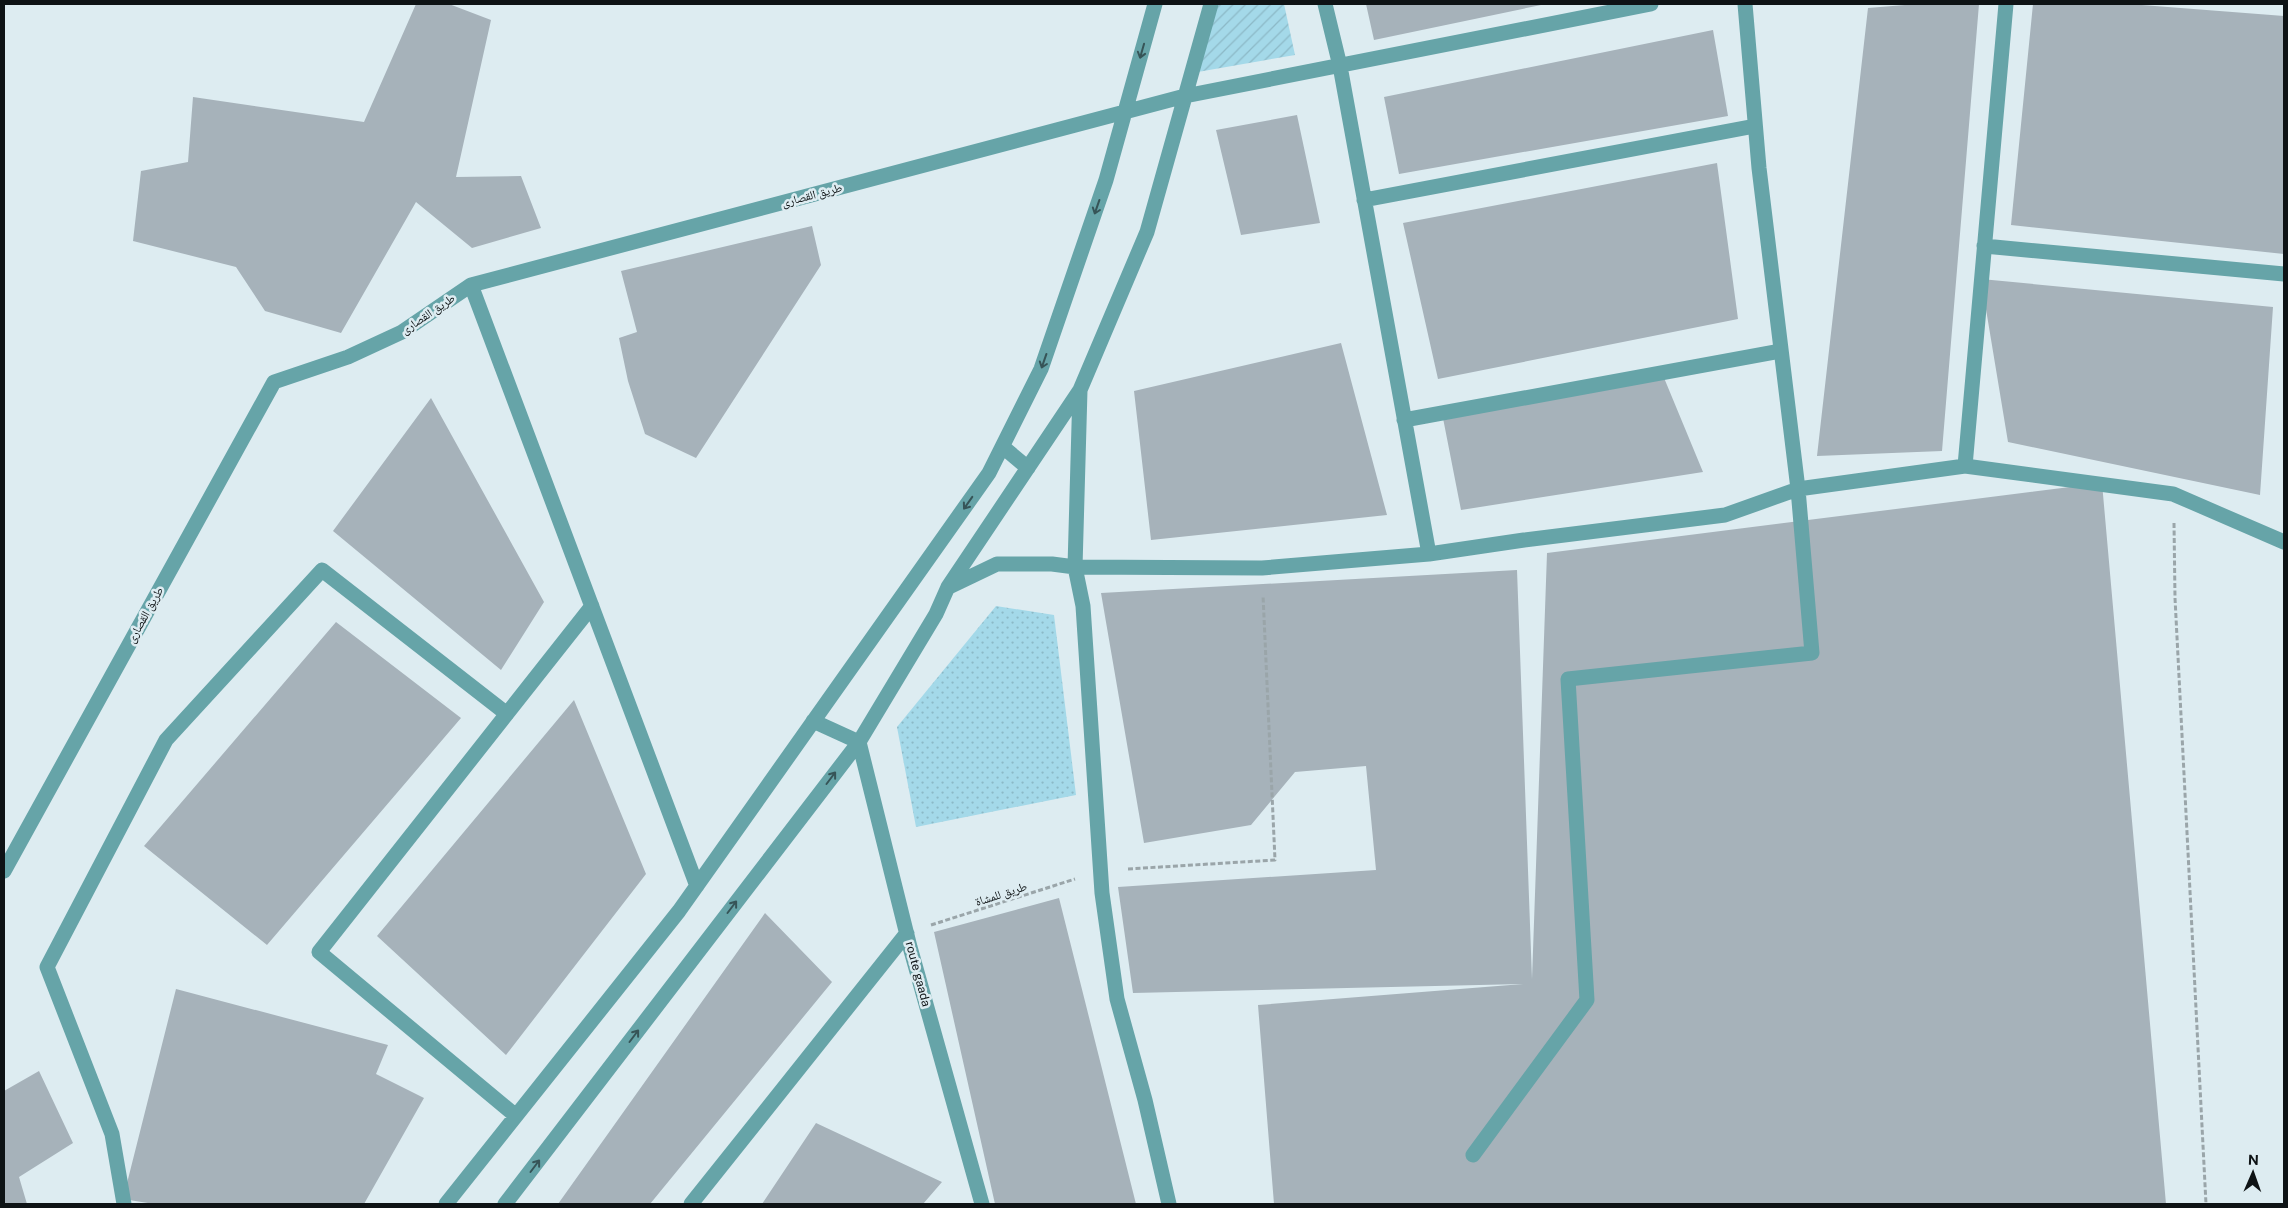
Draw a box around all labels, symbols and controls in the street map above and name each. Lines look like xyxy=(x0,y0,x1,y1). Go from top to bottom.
one-way arrow xyxy=(1137,42,1146,58)
street label: طريق القصارى xyxy=(780,180,844,210)
one-way arrow xyxy=(1092,198,1101,214)
street label: طريق القصارى xyxy=(398,291,458,337)
one-way arrow xyxy=(1039,352,1049,368)
one-way arrow xyxy=(963,496,973,510)
street label: طريق القصارى xyxy=(124,584,166,646)
one-way arrow xyxy=(826,771,836,785)
street label: طريق للمشاة xyxy=(973,879,1029,909)
one-way arrow xyxy=(727,901,738,914)
street label: route gaada xyxy=(903,940,933,1008)
one-way arrow xyxy=(628,1030,639,1043)
north arrow xyxy=(2228,1148,2278,1198)
text: N xyxy=(2248,1152,2259,1168)
one-way arrow xyxy=(529,1159,540,1172)

